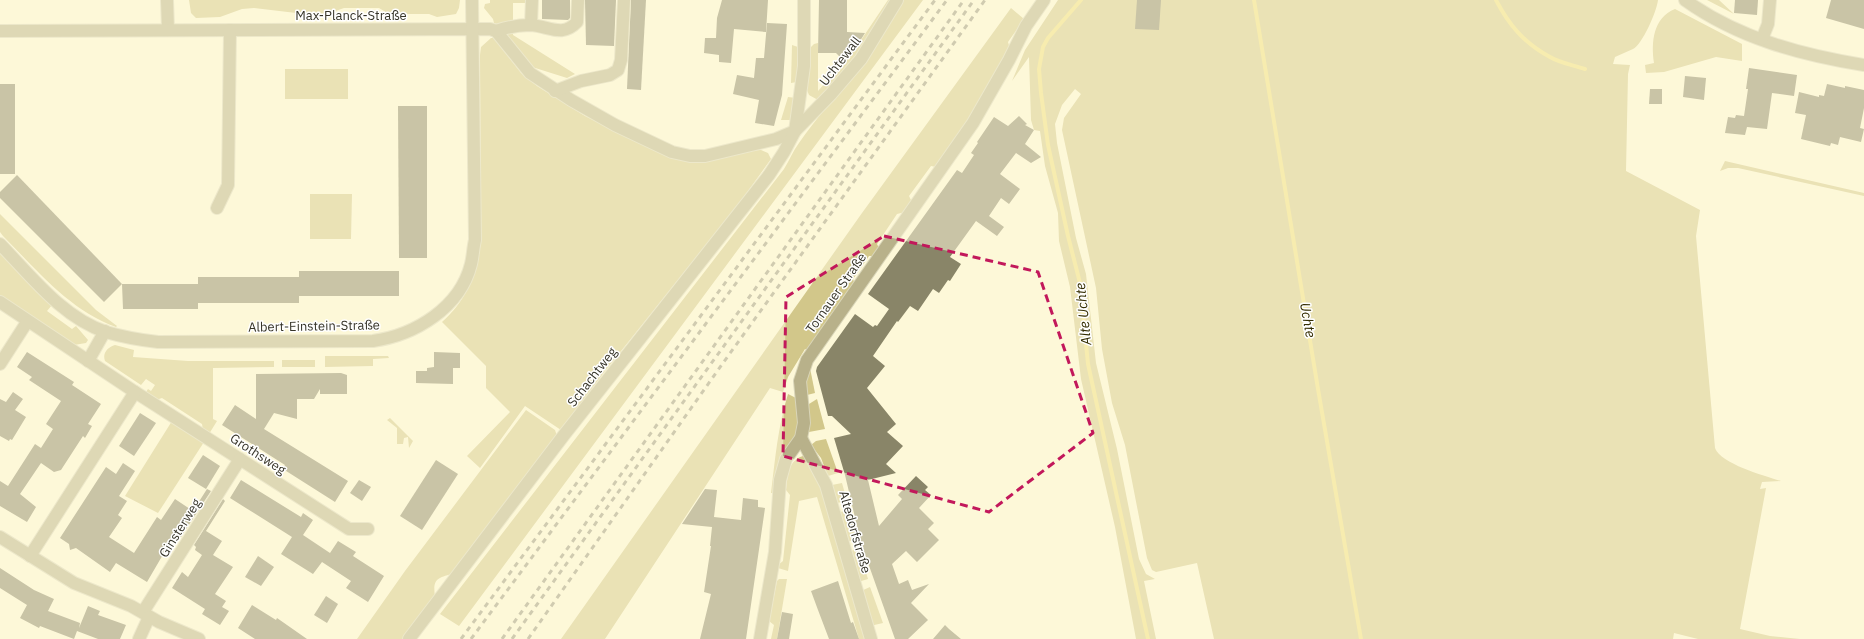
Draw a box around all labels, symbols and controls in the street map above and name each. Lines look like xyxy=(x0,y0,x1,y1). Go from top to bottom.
street label: Max-Planck-Straße xyxy=(295,7,407,24)
street label: Uchtewall xyxy=(815,32,865,89)
street label: Tornauer Straße xyxy=(802,249,870,337)
water label: Alte Uchte xyxy=(1071,282,1095,347)
water label: Uchte xyxy=(1296,301,1320,339)
street label: Albert-Einstein-Straße xyxy=(248,316,380,336)
street label: Schachtweg xyxy=(563,344,621,410)
street label: Grothsweg xyxy=(227,430,289,478)
street label: Altedorfstraße xyxy=(835,489,875,575)
street label: Ginsterweg xyxy=(155,495,205,561)

